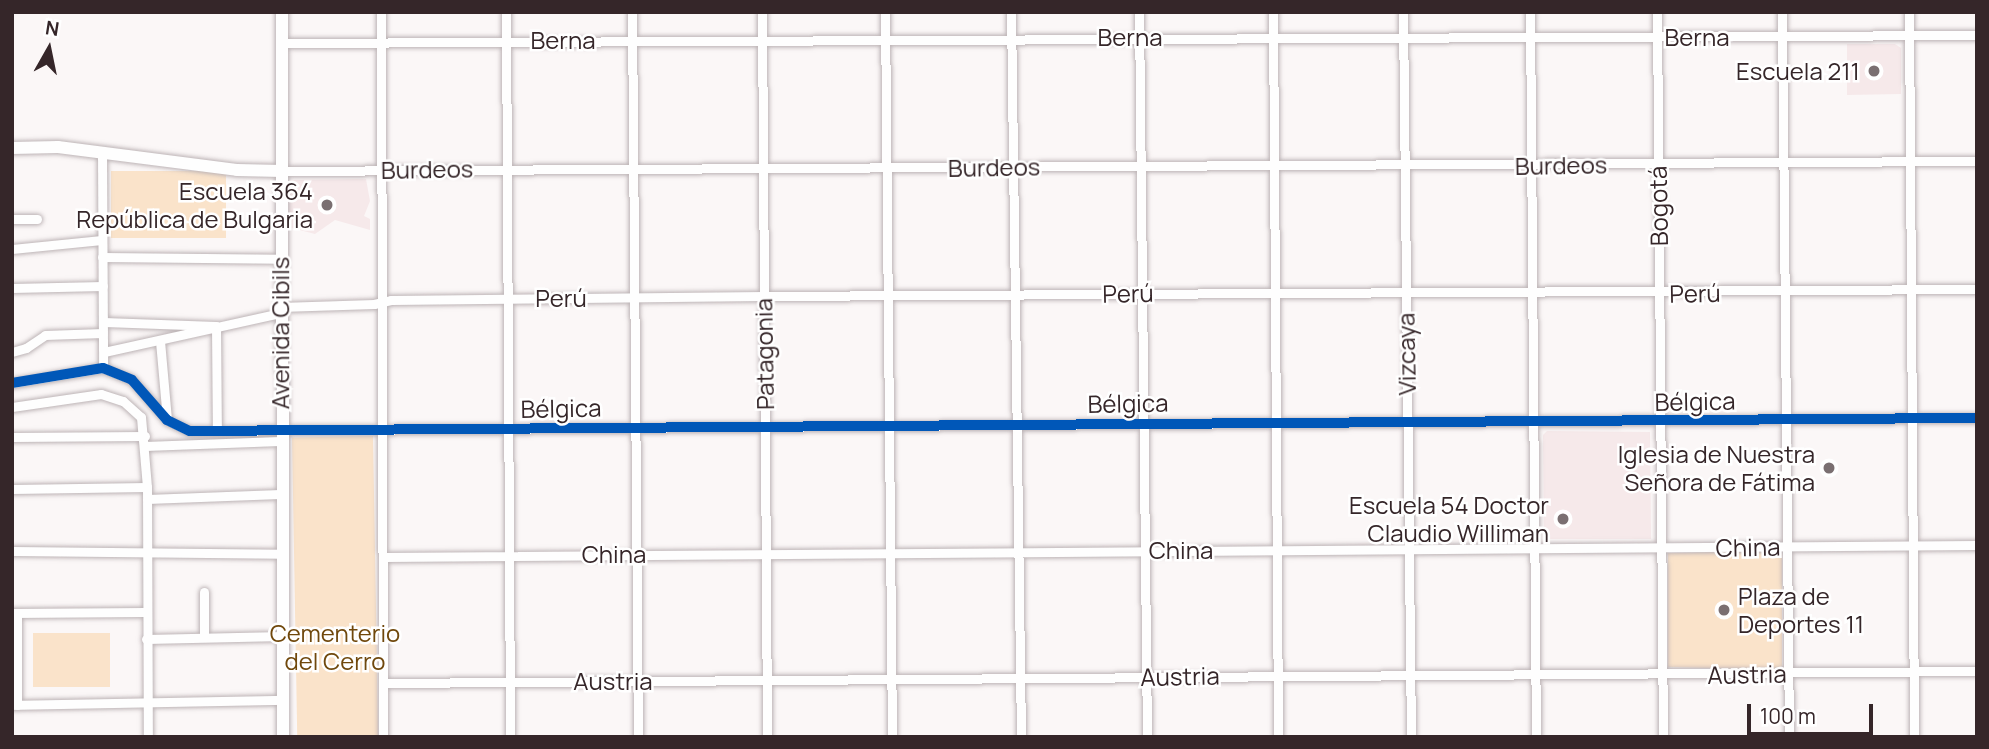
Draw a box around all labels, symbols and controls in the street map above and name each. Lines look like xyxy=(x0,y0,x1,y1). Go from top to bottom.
north arrow xyxy=(14,14,84,84)
text: N xyxy=(44,14,61,42)
street label: Berna xyxy=(1098,23,1162,51)
street label: Berna xyxy=(1665,23,1729,51)
street label: Berna xyxy=(531,26,595,54)
place label: Escuela 211 xyxy=(1736,57,1860,85)
marker: Escuela 211 xyxy=(1866,63,1882,79)
street label: Burdeos xyxy=(1515,150,1607,180)
street label: Burdeos xyxy=(948,152,1040,182)
street label: Burdeos xyxy=(381,154,473,184)
street label: Bogotá xyxy=(1643,166,1673,246)
place label: Escuela 364 República de Bulgaria xyxy=(76,177,313,233)
marker: Escuela 364 República de Bulgaria xyxy=(319,197,335,213)
street label: Avenida Cibils xyxy=(266,257,294,409)
street label: Perú xyxy=(1102,278,1154,308)
street label: Perú xyxy=(1669,278,1721,308)
street label: Perú xyxy=(535,284,587,312)
street label: Patagonia xyxy=(749,298,779,410)
street label: Vizcaya xyxy=(1391,312,1421,396)
street label: Bélgica xyxy=(1654,386,1736,416)
street label: Bélgica xyxy=(1087,388,1169,418)
street label: Bélgica xyxy=(520,393,602,423)
place label: Iglesia de Nuestra Señora de Fátima xyxy=(1618,440,1815,496)
marker: Iglesia de Nuestra Señora de Fátima xyxy=(1821,460,1837,476)
place label: Escuela 54 Doctor Claudio Williman xyxy=(1349,491,1549,547)
marker: Escuela 54 Doctor Claudio Williman xyxy=(1555,511,1571,527)
street label: China xyxy=(1715,532,1781,562)
street label: China xyxy=(1149,536,1213,564)
street label: China xyxy=(582,540,646,568)
place label: Plaza de Deportes 11 xyxy=(1738,582,1864,638)
marker: Plaza de Deportes 11 xyxy=(1716,602,1732,618)
park label: Cementerio del Cerro xyxy=(270,619,400,675)
street label: Austria xyxy=(1707,659,1787,689)
street label: Austria xyxy=(1140,661,1220,691)
street label: Austria xyxy=(573,667,653,695)
scale bar xyxy=(1751,690,1877,734)
text: 100 m xyxy=(1760,702,1816,730)

